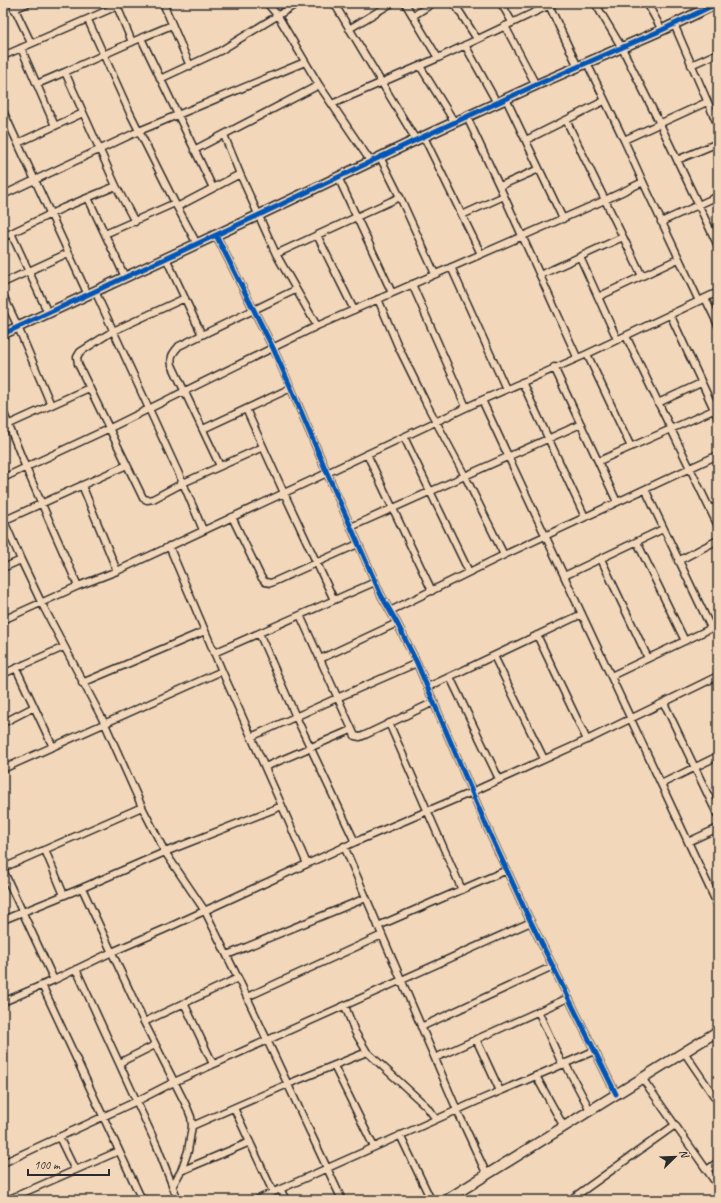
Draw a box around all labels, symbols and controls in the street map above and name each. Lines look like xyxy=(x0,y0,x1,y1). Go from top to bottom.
north arrow xyxy=(655,1137,695,1177)
text: N xyxy=(676,1147,693,1161)
scale bar xyxy=(28,1151,109,1177)
text: 100 m xyxy=(34,1157,61,1173)

